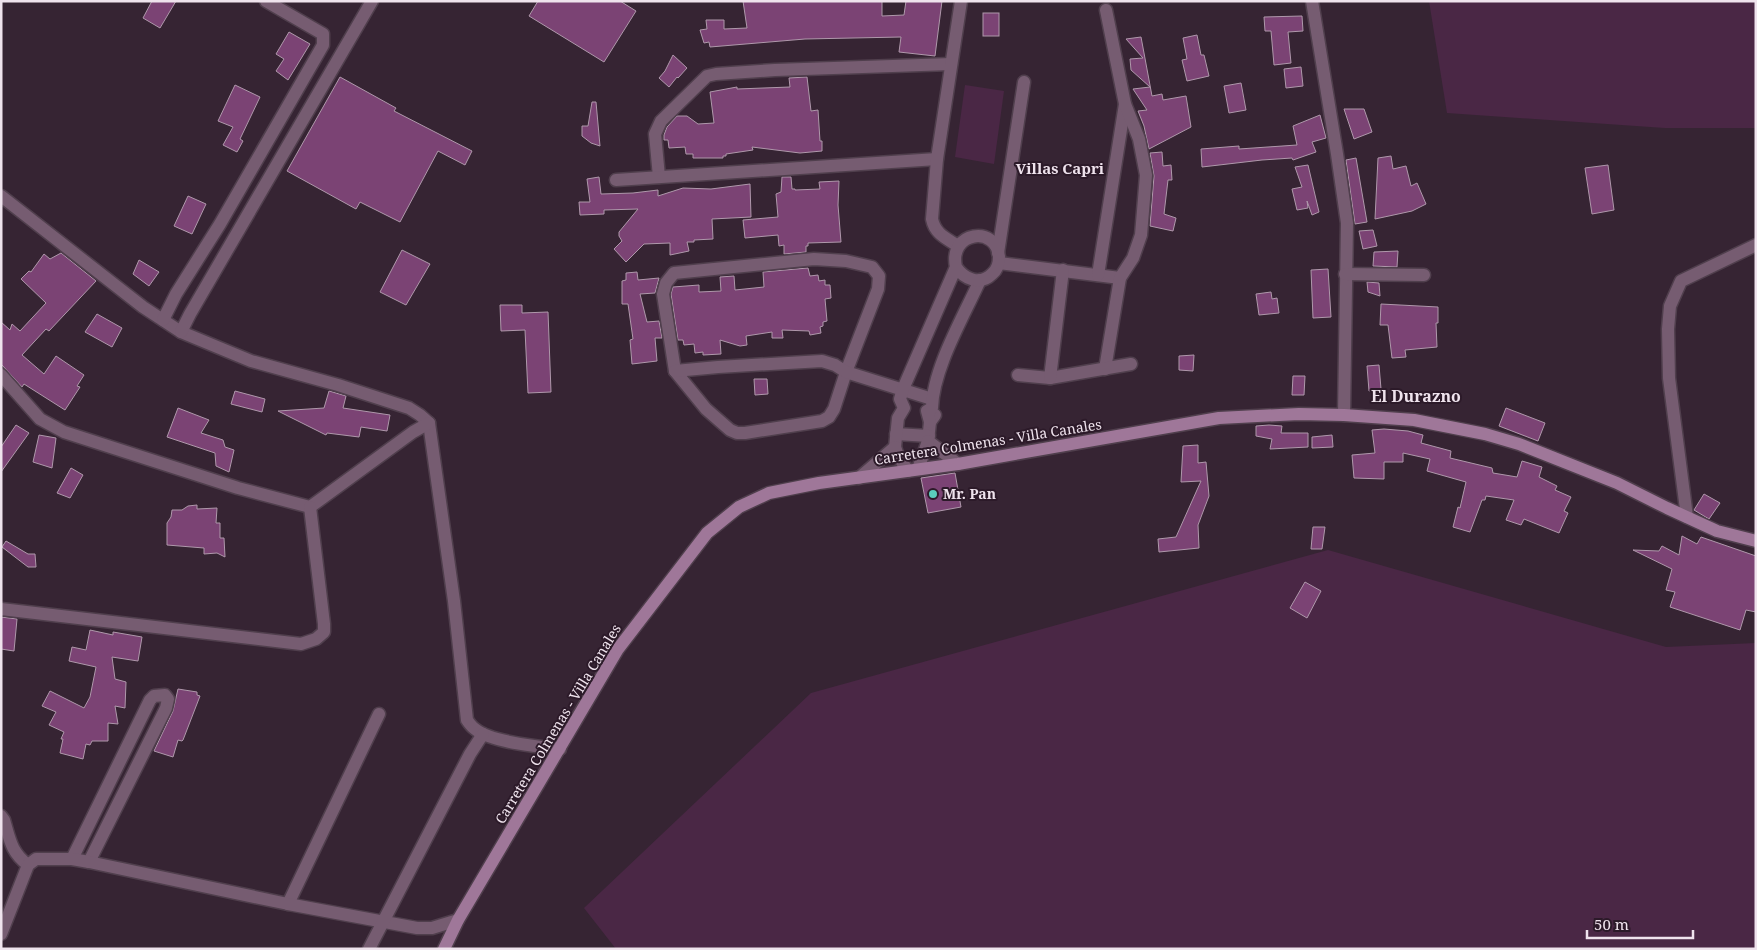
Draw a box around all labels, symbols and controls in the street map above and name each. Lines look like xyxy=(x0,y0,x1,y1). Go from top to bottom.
district label: Villas Capri xyxy=(1016,158,1105,178)
district label: El Durazno xyxy=(1371,385,1461,407)
street label: Carretera Colmenas - Villa Canales xyxy=(873,414,1103,469)
place label: Mr. Pan xyxy=(943,484,996,503)
marker: Mr. Pan xyxy=(927,488,939,500)
street label: Carretera Colmenas - Villa Canales xyxy=(490,620,625,827)
scale bar xyxy=(1587,908,1693,940)
text: 50 m xyxy=(1594,914,1629,934)

